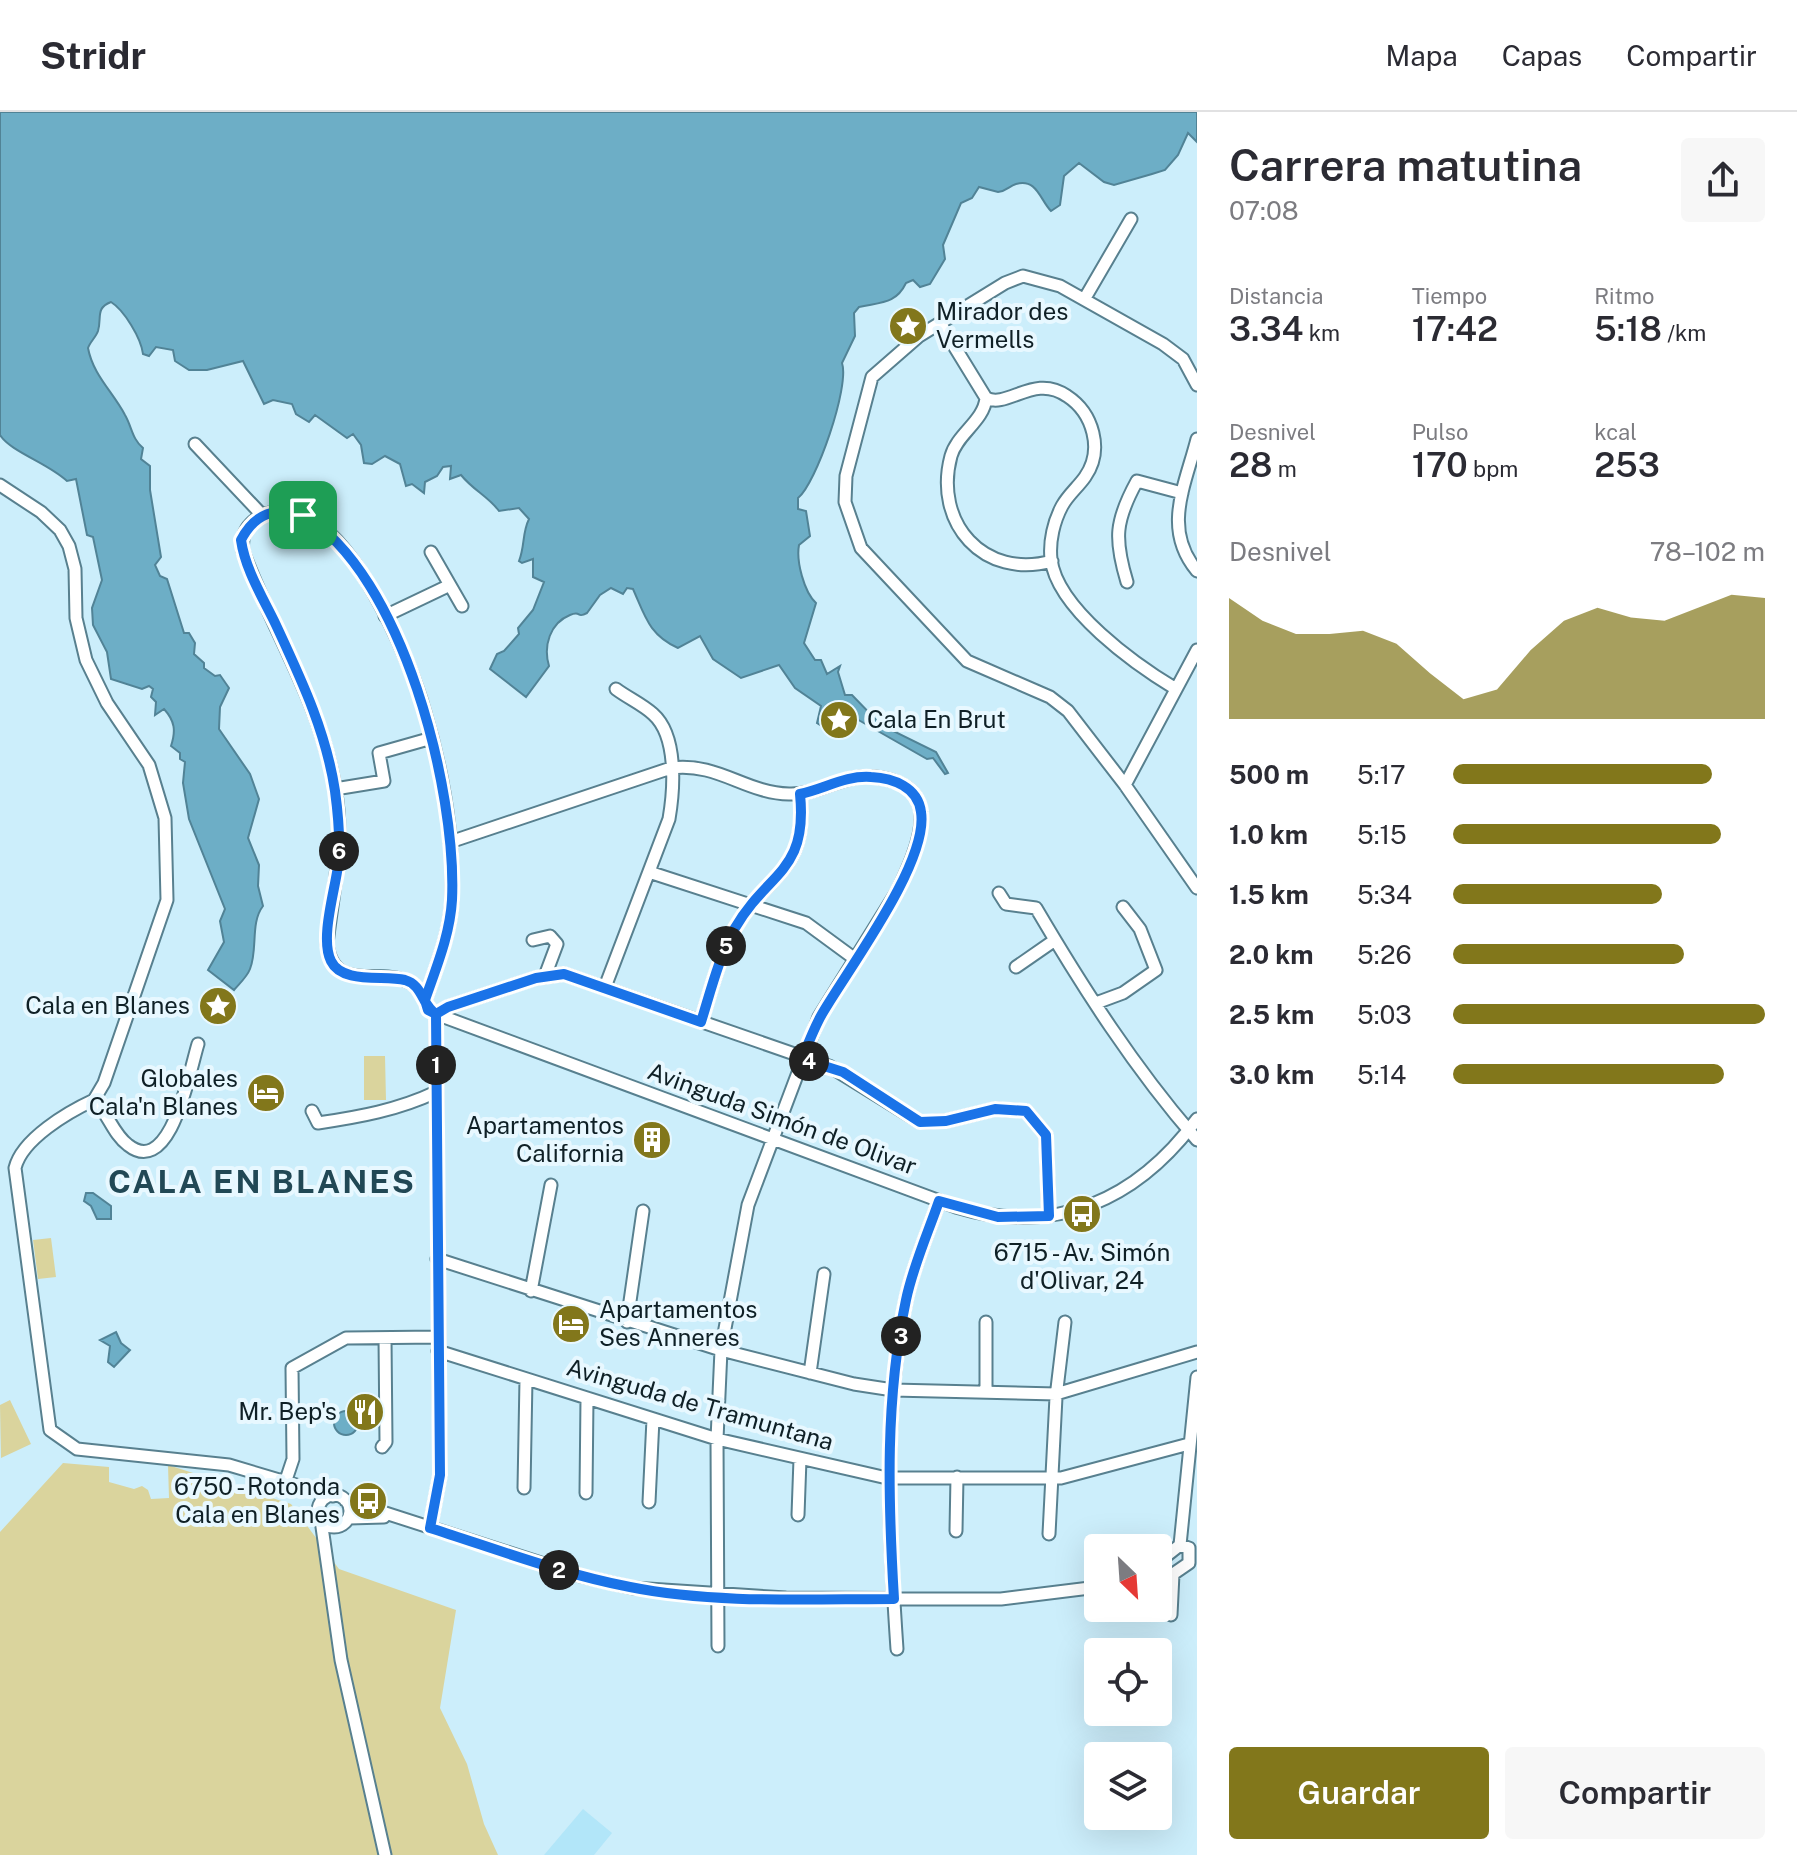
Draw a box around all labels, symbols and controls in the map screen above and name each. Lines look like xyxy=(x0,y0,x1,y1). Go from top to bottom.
text: Stridr xyxy=(40,33,146,78)
text: Mapa xyxy=(1385,39,1458,72)
text: Capas xyxy=(1502,39,1582,72)
text: Compartir xyxy=(1626,39,1757,72)
button: share xyxy=(1681,138,1765,222)
text: Carrera matutina xyxy=(1229,139,1582,191)
text: 07:08 xyxy=(1229,195,1299,226)
text: Distancia xyxy=(1229,283,1323,309)
text: Tiempo xyxy=(1412,283,1487,309)
text: Ritmo xyxy=(1594,283,1655,309)
place label: Mirador des Vermells xyxy=(936,297,1068,353)
place icon: Mirador des Vermells xyxy=(887,305,929,347)
text: 3.34 xyxy=(1229,309,1303,349)
text: 17:42 xyxy=(1412,309,1498,349)
text: 5:18 xyxy=(1594,309,1662,349)
text: km xyxy=(1303,320,1340,346)
text: /km xyxy=(1662,320,1706,346)
text: Desnivel xyxy=(1229,419,1316,445)
text: Pulso xyxy=(1412,419,1468,445)
text: kcal xyxy=(1594,419,1637,445)
text: 28 xyxy=(1229,445,1272,485)
text: 170 xyxy=(1412,445,1468,485)
text: 253 xyxy=(1594,445,1660,485)
text: m xyxy=(1272,456,1297,482)
text: bpm xyxy=(1468,456,1518,482)
pin xyxy=(269,481,337,549)
icon: arrive xyxy=(281,493,325,537)
text: Desnivel xyxy=(1229,536,1332,567)
text: 78–102 m xyxy=(1650,536,1765,567)
place icon: Cala En Brut xyxy=(818,699,860,741)
place label: Cala En Brut xyxy=(867,705,1006,733)
text: 500 m xyxy=(1229,759,1309,790)
text: 5:17 xyxy=(1357,759,1406,790)
text: 1.0 km xyxy=(1229,819,1308,850)
text: 5:15 xyxy=(1357,819,1407,850)
pin: 6 xyxy=(319,831,359,871)
text: 6 xyxy=(332,838,346,864)
text: 1.5 km xyxy=(1229,879,1309,910)
text: 5:34 xyxy=(1357,879,1412,910)
pin: 5 xyxy=(706,926,746,966)
text: 5 xyxy=(719,933,733,959)
text: 2.0 km xyxy=(1229,939,1314,970)
text: 5:26 xyxy=(1357,939,1412,970)
place icon: Cala en Blanes xyxy=(197,985,239,1027)
place label: Cala en Blanes xyxy=(25,991,190,1019)
text: 2.5 km xyxy=(1229,999,1314,1030)
text: 5:03 xyxy=(1357,999,1412,1030)
pin: 4 xyxy=(789,1041,829,1081)
pin: 1 xyxy=(416,1045,456,1085)
text: 4 xyxy=(802,1048,816,1074)
text: 1 xyxy=(431,1052,441,1078)
street label: Avinguda Simón de Olivar xyxy=(644,1056,921,1180)
text: 3.0 km xyxy=(1229,1059,1314,1090)
text: 5:14 xyxy=(1357,1059,1406,1090)
place label: Globales Cala'n Blanes xyxy=(89,1064,238,1120)
hotel icon: Globales Cala'n Blanes xyxy=(245,1072,287,1114)
place label: Apartamentos California xyxy=(466,1111,624,1167)
building icon: Apartamentos California xyxy=(631,1119,673,1161)
district label: CALA EN BLANES xyxy=(108,1163,416,1200)
bus stop icon: 6715 - Av. Simón d'Olivar, 24 xyxy=(1061,1193,1103,1235)
place label: 6715 - Av. Simón d'Olivar, 24 xyxy=(994,1238,1170,1294)
place label: Apartamentos Ses Anneres xyxy=(599,1295,757,1351)
hotel icon: Apartamentos Ses Anneres xyxy=(550,1303,592,1345)
pin: 3 xyxy=(881,1316,921,1356)
text: 3 xyxy=(894,1323,908,1349)
street label: Avinguda de Tramuntana xyxy=(564,1352,837,1456)
restaurant icon: Mr. Bep's xyxy=(344,1391,386,1433)
place label: Mr. Bep's xyxy=(238,1397,337,1425)
place label: 6750 - Rotonda Cala en Blanes xyxy=(174,1472,340,1528)
bus stop icon: 6750 - Rotonda Cala en Blanes xyxy=(347,1480,389,1522)
north arrow xyxy=(1084,1534,1172,1622)
map controls xyxy=(1084,1534,1172,1830)
pin: 2 xyxy=(539,1550,579,1590)
text: 2 xyxy=(552,1557,566,1583)
button: locate xyxy=(1084,1638,1172,1726)
button: layers xyxy=(1084,1742,1172,1830)
button: Guardar xyxy=(1229,1747,1489,1839)
button: Compartir xyxy=(1505,1747,1765,1839)

